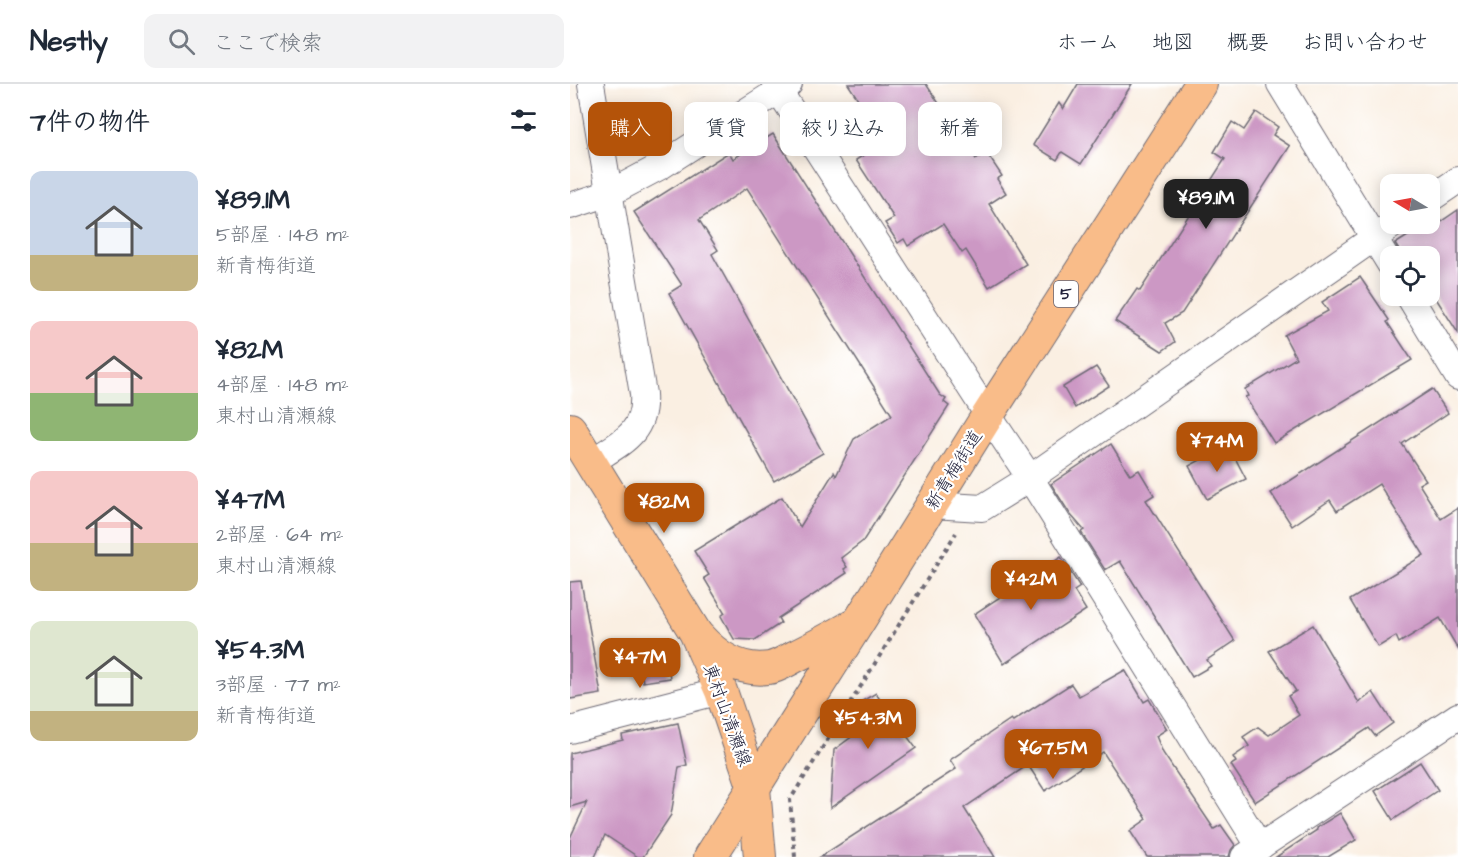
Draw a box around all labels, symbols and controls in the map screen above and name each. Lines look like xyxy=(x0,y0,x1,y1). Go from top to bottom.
search box xyxy=(144,14,564,68)
text: Nestly xyxy=(30,22,108,61)
icon: search xyxy=(165,25,198,58)
text: ここで検索 xyxy=(213,28,323,59)
text: ホーム xyxy=(1057,28,1119,57)
text: 地図 xyxy=(1152,28,1194,57)
text: 概要 xyxy=(1227,28,1269,57)
text: お問い合わせ xyxy=(1302,28,1428,57)
chip: 購入 xyxy=(588,102,672,156)
chip: 賃貸 xyxy=(684,102,768,156)
chip: 絞り込み xyxy=(780,102,906,156)
chip: 新着 xyxy=(918,102,1002,156)
text: 7件の物件 xyxy=(30,104,150,140)
icon: filters xyxy=(507,104,540,137)
north arrow xyxy=(1380,174,1440,234)
map controls xyxy=(1380,174,1440,306)
pin: ¥89.1M xyxy=(1157,179,1255,230)
text: ¥89.1M xyxy=(216,182,290,218)
text: ¥89.1M xyxy=(1178,184,1234,212)
icon: home xyxy=(78,195,150,267)
text: 5部屋 · 148 m² xyxy=(216,221,349,249)
button: locate xyxy=(1380,246,1440,306)
text: 新青梅街道 xyxy=(216,252,316,280)
road number: 5 xyxy=(1054,281,1078,307)
text: ¥82M xyxy=(216,332,283,368)
icon: home xyxy=(78,345,150,417)
text: 4部屋 · 148 m² xyxy=(216,371,349,399)
text: 東村山清瀬線 xyxy=(216,402,336,430)
pin: ¥74M xyxy=(1181,422,1253,473)
street label: 新青梅街道 xyxy=(920,425,988,515)
text: ¥74M xyxy=(1190,427,1244,455)
text: ¥47M xyxy=(216,482,285,518)
pin: ¥82M xyxy=(628,483,700,534)
text: ¥82M xyxy=(638,488,690,516)
icon: home xyxy=(78,495,150,567)
text: 2部屋 · 64 m² xyxy=(216,521,344,549)
text: 東村山清瀬線 xyxy=(216,552,336,580)
pin: ¥42M xyxy=(995,560,1067,611)
text: ¥42M xyxy=(1005,565,1057,593)
text: ¥54.3M xyxy=(216,632,304,668)
pin: ¥47M xyxy=(604,638,676,689)
text: ¥47M xyxy=(613,643,667,671)
icon: home xyxy=(78,645,150,717)
street label: 東村山清瀬線 xyxy=(697,660,757,770)
text: 3部屋 · 77 m² xyxy=(216,671,341,699)
pin: ¥54.3M xyxy=(819,699,917,750)
text: 新青梅街道 xyxy=(216,702,316,730)
text: ¥54.3M xyxy=(834,704,902,732)
pin: ¥67.5M xyxy=(1004,729,1102,780)
text: ¥67.5M xyxy=(1018,734,1088,762)

